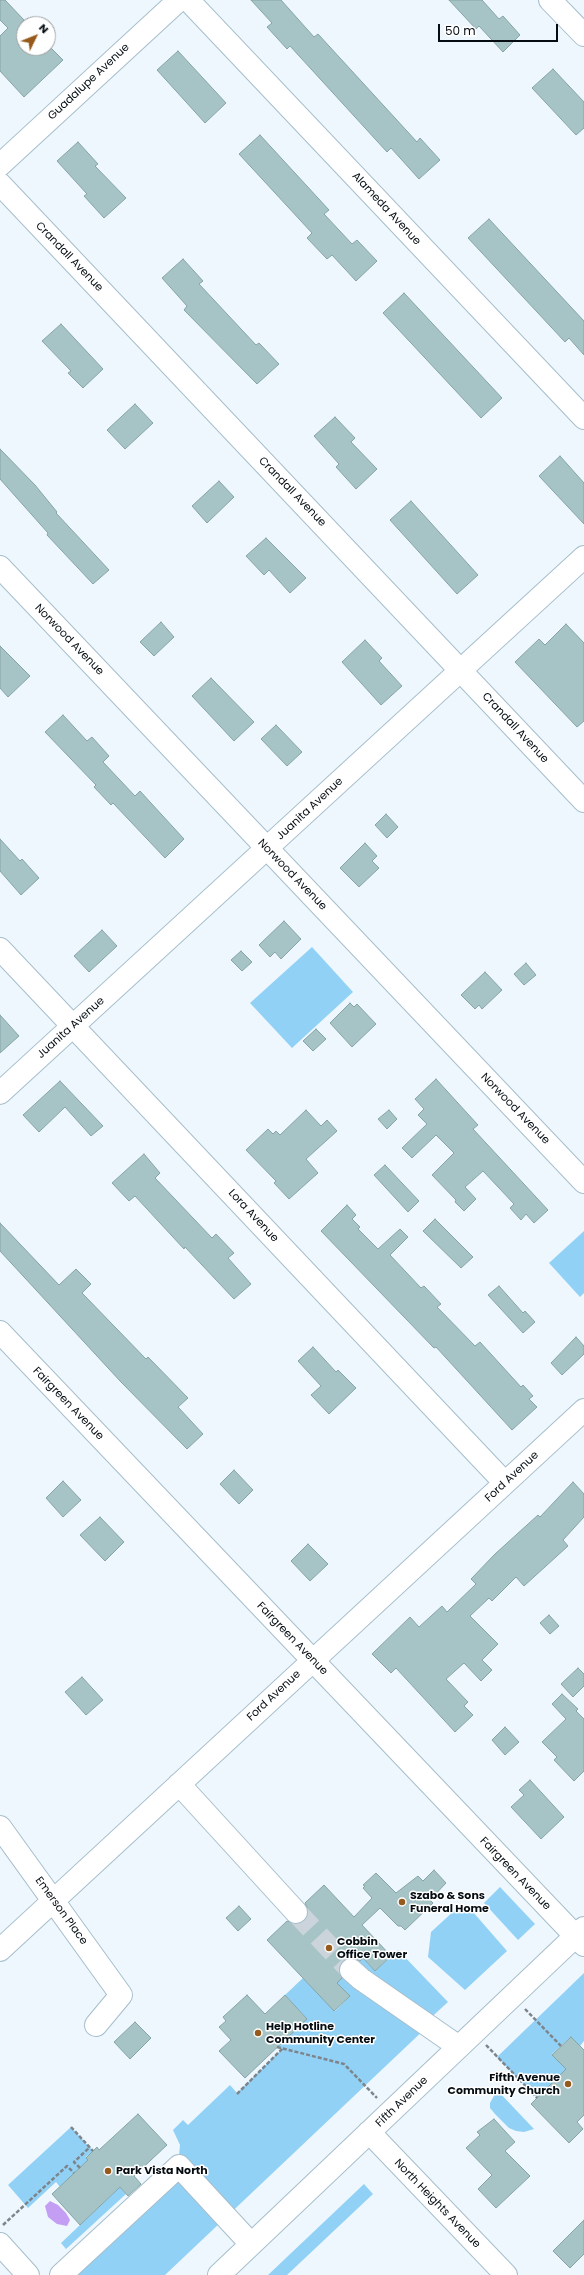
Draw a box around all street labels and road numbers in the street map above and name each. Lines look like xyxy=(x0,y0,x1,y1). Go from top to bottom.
street label: Guadalupe Avenue xyxy=(46,41,132,123)
street label: Alameda Avenue xyxy=(349,170,423,248)
street label: Crandall Avenue xyxy=(32,219,106,295)
street label: Crandall Avenue xyxy=(255,454,329,530)
street label: Norwood Avenue xyxy=(32,602,106,678)
street label: Crandall Avenue xyxy=(479,690,551,766)
street label: Juanita Avenue xyxy=(274,775,346,843)
street label: Norwood Avenue xyxy=(255,837,329,913)
street label: Juanita Avenue xyxy=(35,994,107,1062)
street label: Norwood Avenue xyxy=(478,1071,552,1147)
street label: Lora Avenue xyxy=(225,1187,281,1245)
street label: Fairgreen Avenue xyxy=(30,1365,106,1443)
street label: Ford Avenue xyxy=(482,1449,542,1505)
street label: Fairgreen Avenue xyxy=(254,1600,330,1678)
street label: Ford Avenue xyxy=(244,1668,304,1724)
street label: Fairgreen Avenue xyxy=(477,1835,553,1913)
street label: Emerson Place xyxy=(32,1874,90,1948)
street label: Fifth Avenue xyxy=(373,2074,431,2130)
street label: North Heights Avenue xyxy=(391,2157,483,2251)

